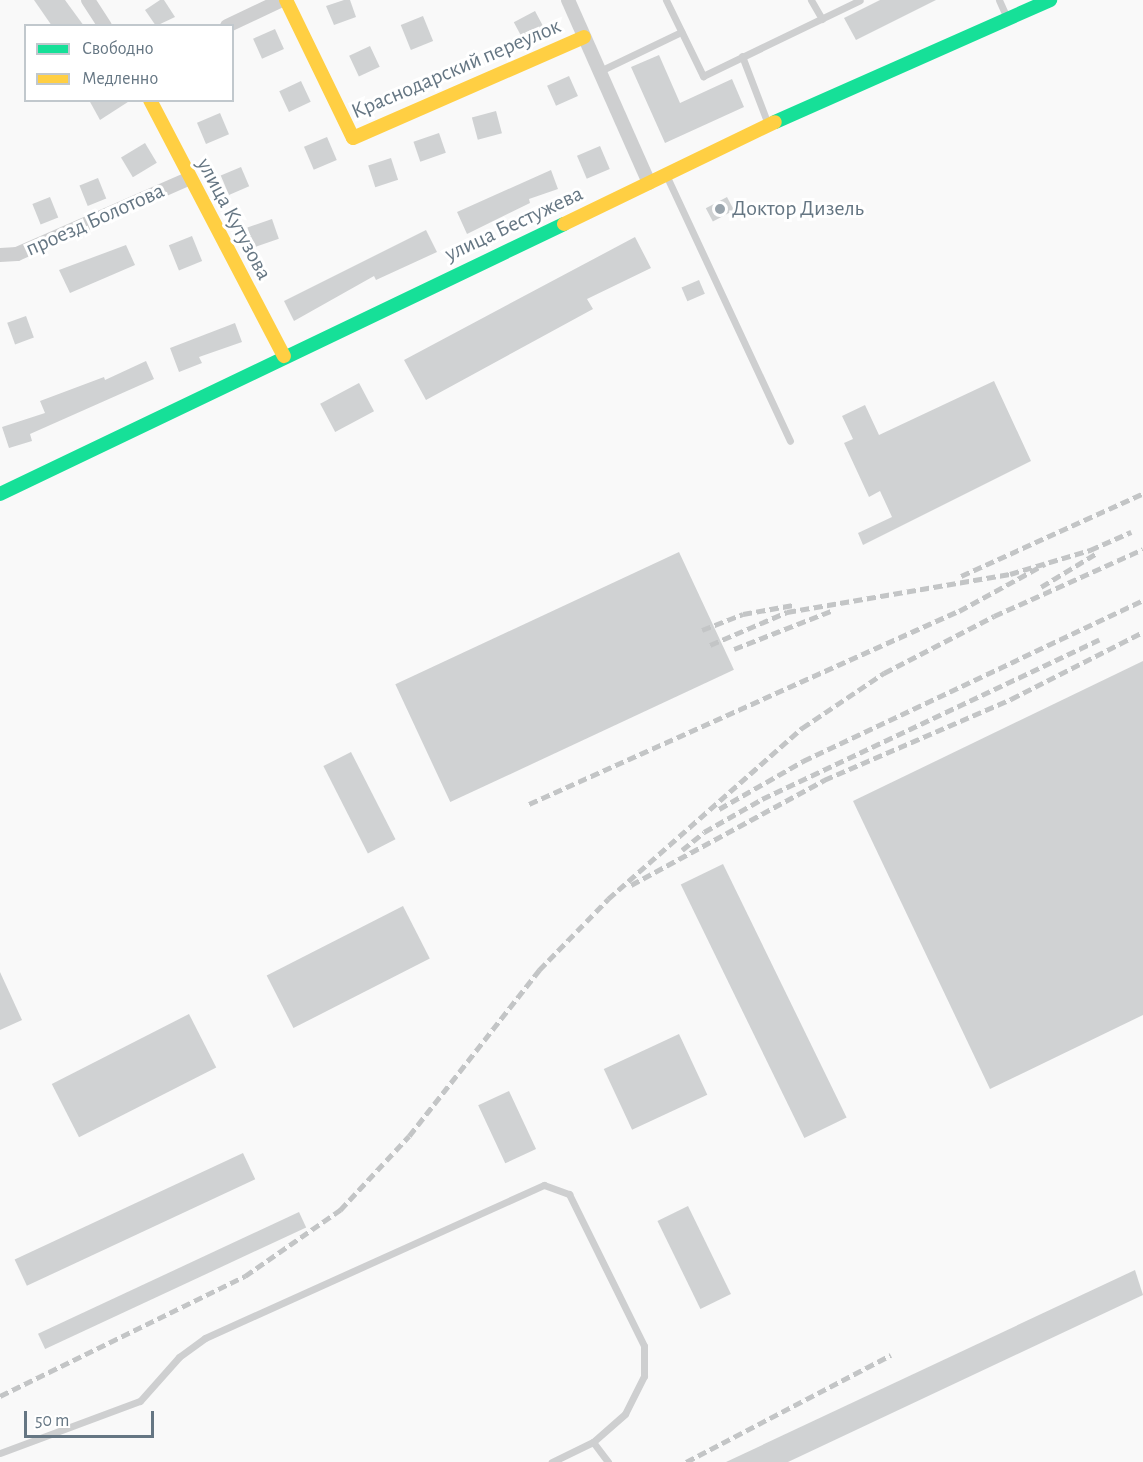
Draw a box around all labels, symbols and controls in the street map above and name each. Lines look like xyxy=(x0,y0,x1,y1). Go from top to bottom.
street label: Краснодарский переулок xyxy=(347,13,565,125)
legend xyxy=(24,24,234,102)
text: Свободно xyxy=(82,40,154,58)
text: Медленно xyxy=(82,70,158,88)
street label: улица Кутузова xyxy=(191,153,277,285)
street label: проезд Болотова xyxy=(22,178,168,262)
street label: улица Бестужева xyxy=(441,181,587,267)
place label: Доктор Дизель xyxy=(732,196,864,222)
marker: Доктор Дизель xyxy=(713,202,727,216)
scale bar xyxy=(27,1399,158,1437)
text: 50 m xyxy=(35,1412,69,1430)

